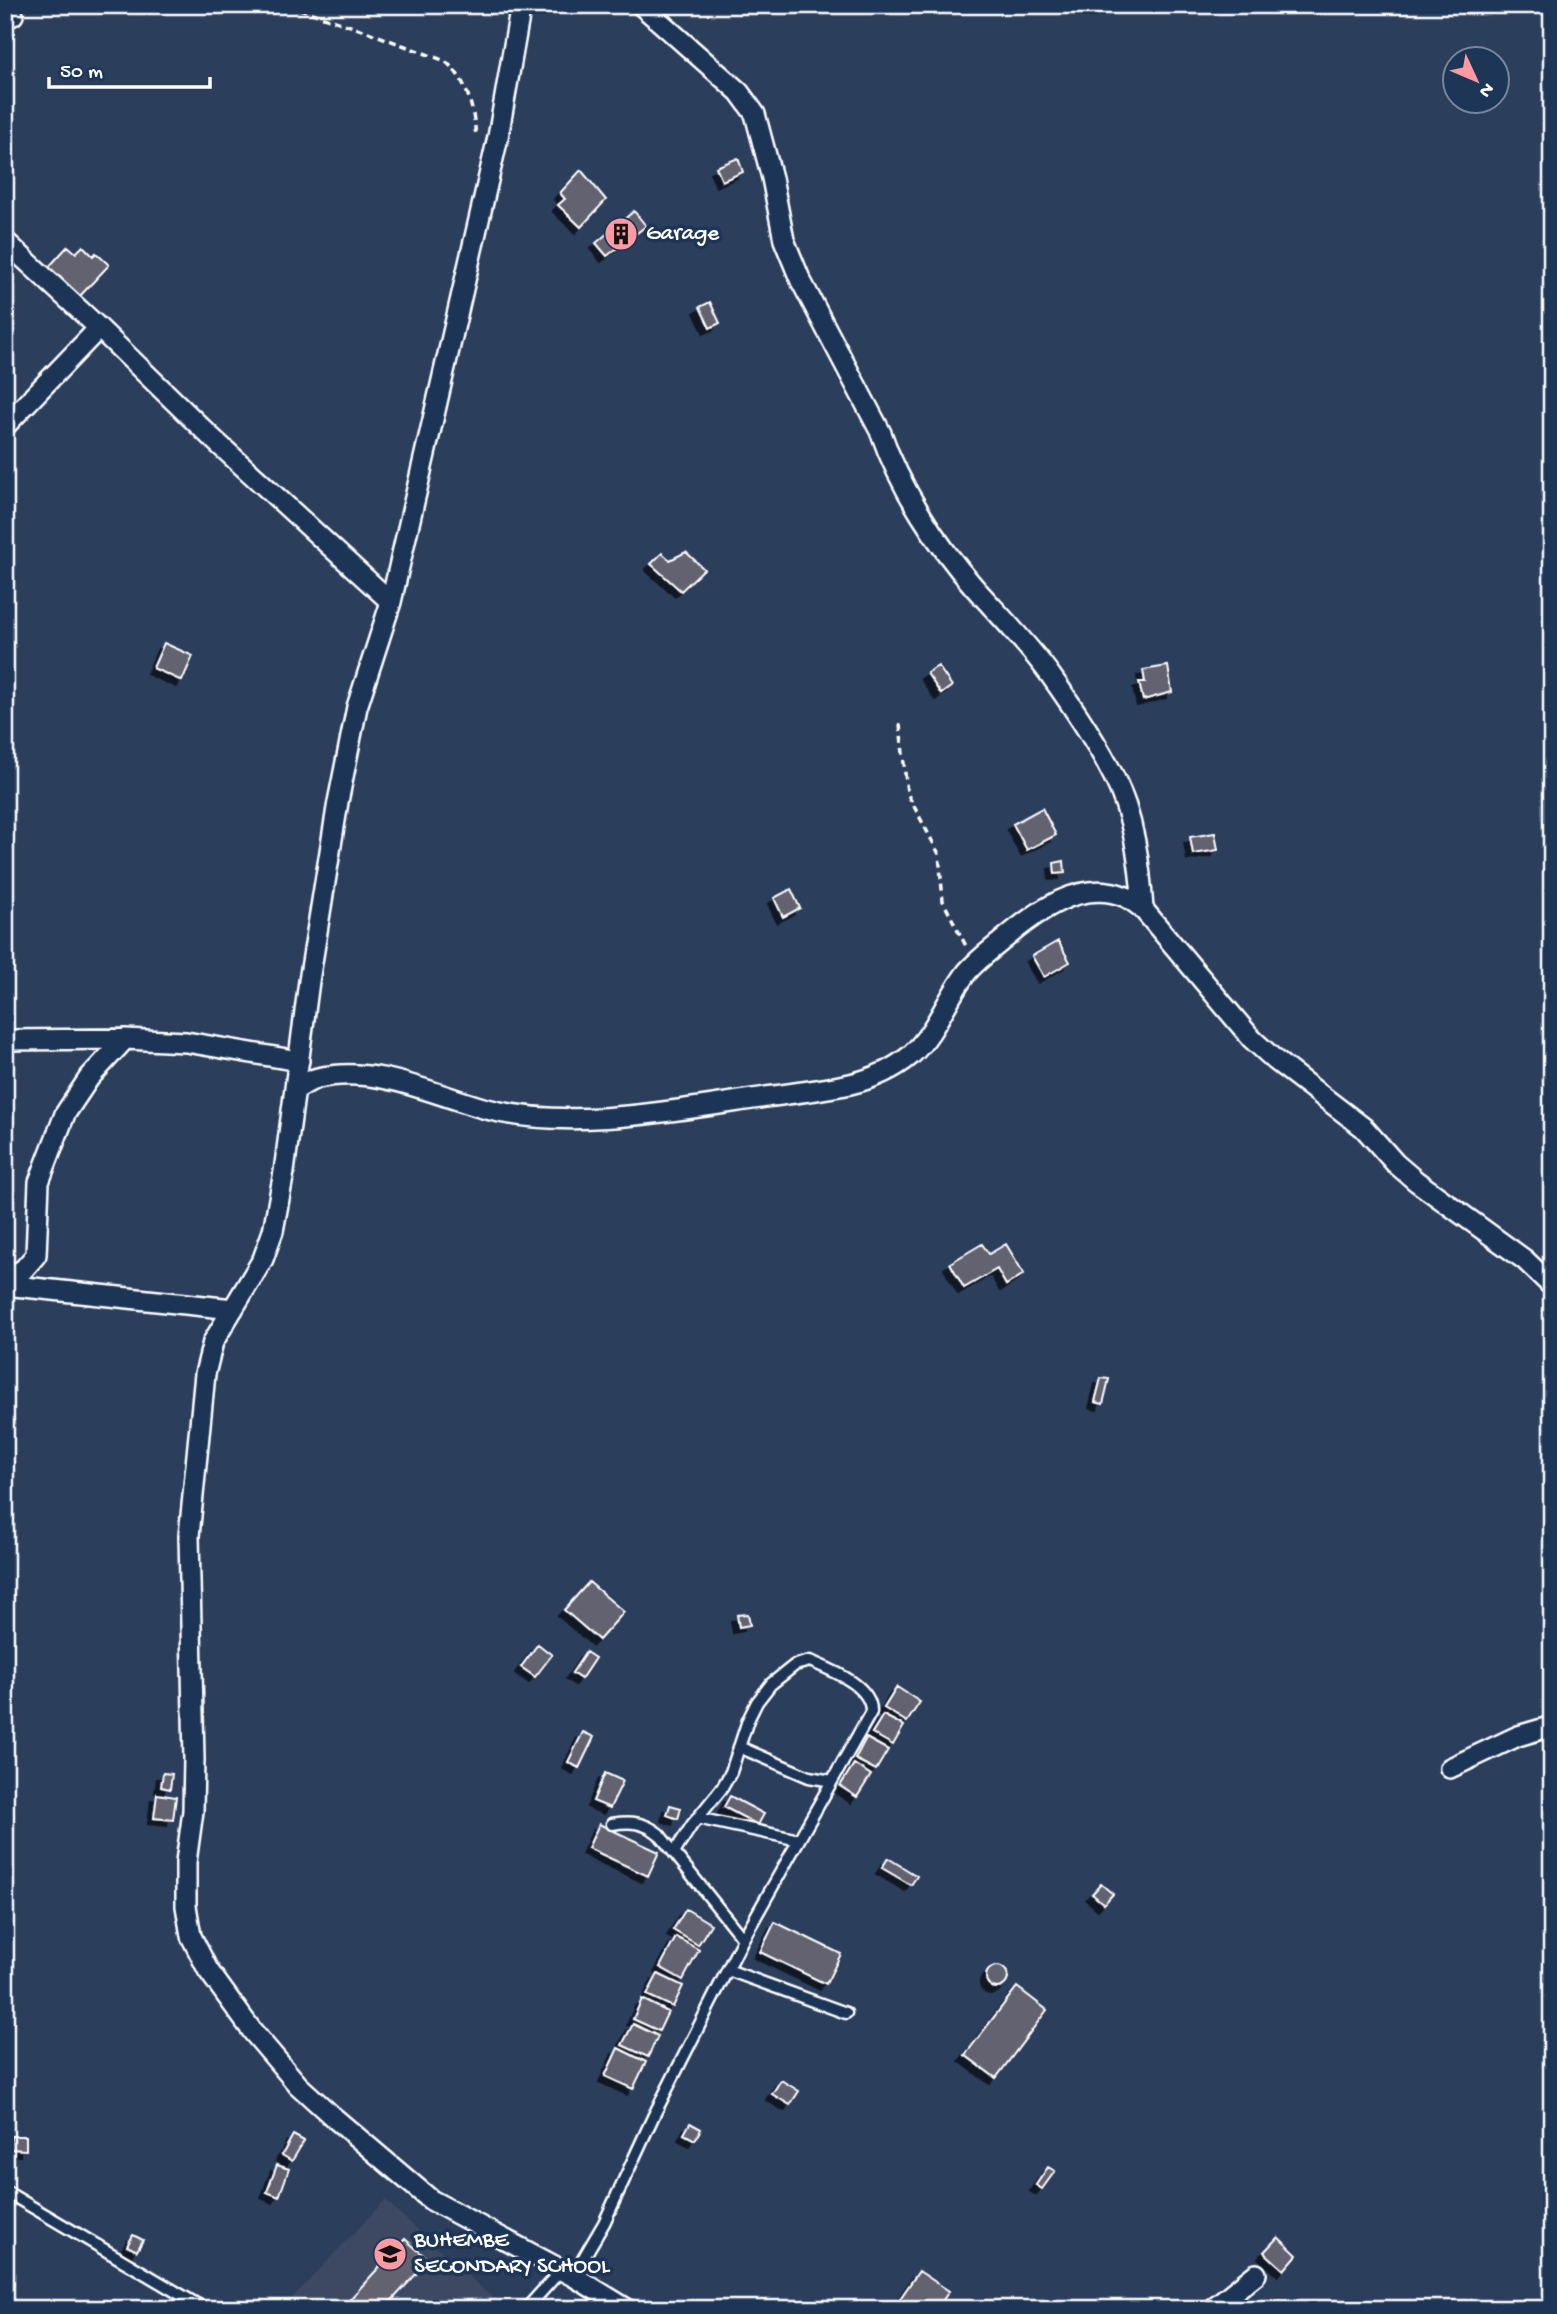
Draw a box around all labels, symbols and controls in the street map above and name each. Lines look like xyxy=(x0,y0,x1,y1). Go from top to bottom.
scale bar xyxy=(49,46,210,90)
north arrow xyxy=(1442,46,1512,116)
text: 50 m xyxy=(60,61,103,86)
text: N xyxy=(1473,77,1498,102)
building icon: Garage xyxy=(602,215,640,253)
place label: Garage xyxy=(646,221,720,248)
place label: BUHEMBE SECONDARY SCHOOL xyxy=(413,2228,611,2281)
school or university icon: BUHEMBE SECONDARY SCHOOL xyxy=(371,2235,409,2273)

